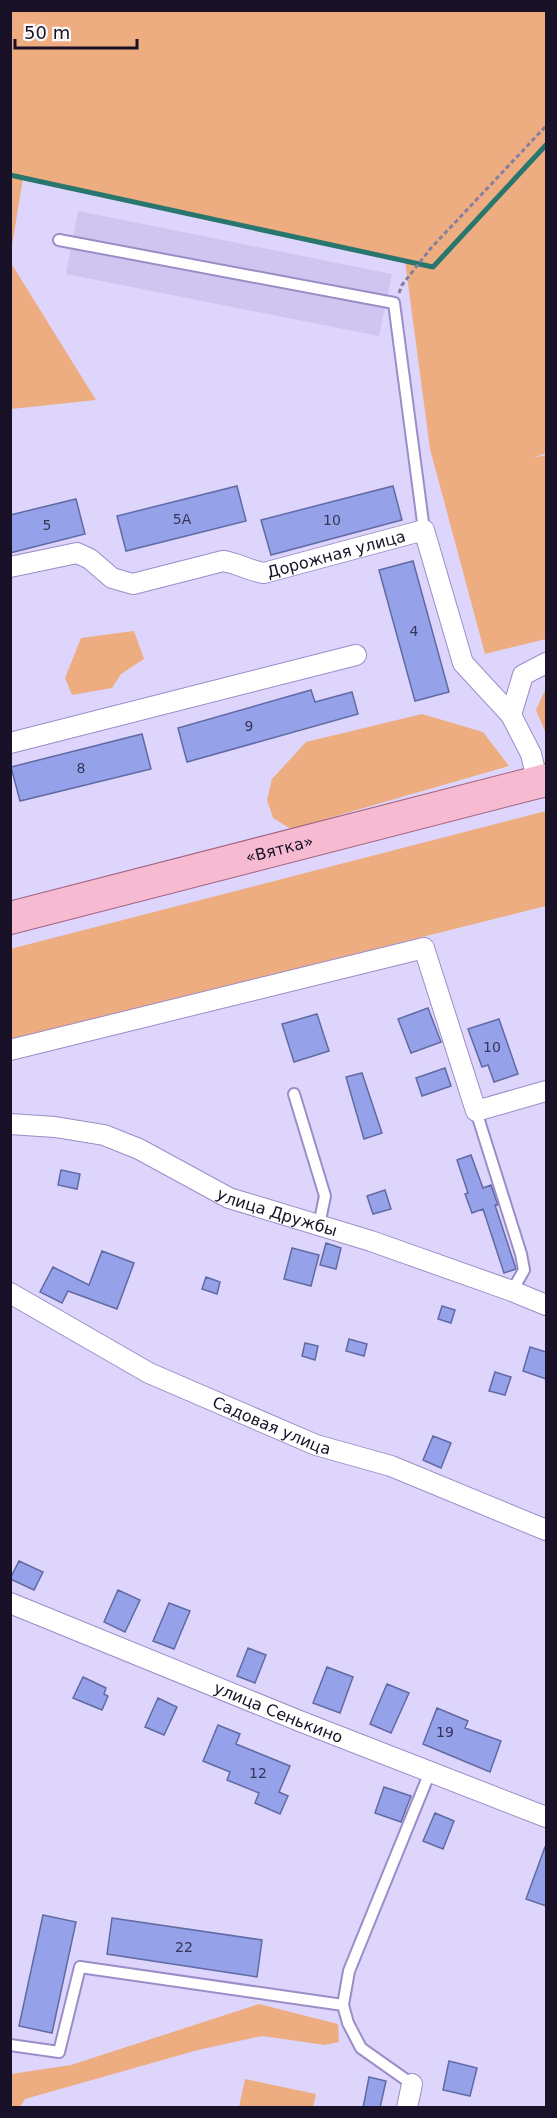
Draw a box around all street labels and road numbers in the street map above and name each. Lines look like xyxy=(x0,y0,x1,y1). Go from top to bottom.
street label: Дорожная улица xyxy=(265,526,407,582)
street label: «Вятка» xyxy=(244,831,315,867)
street label: улица Дружбы xyxy=(213,1184,339,1240)
street label: Садовая улица xyxy=(210,1393,333,1459)
street label: улица Сенькино xyxy=(211,1678,346,1747)

